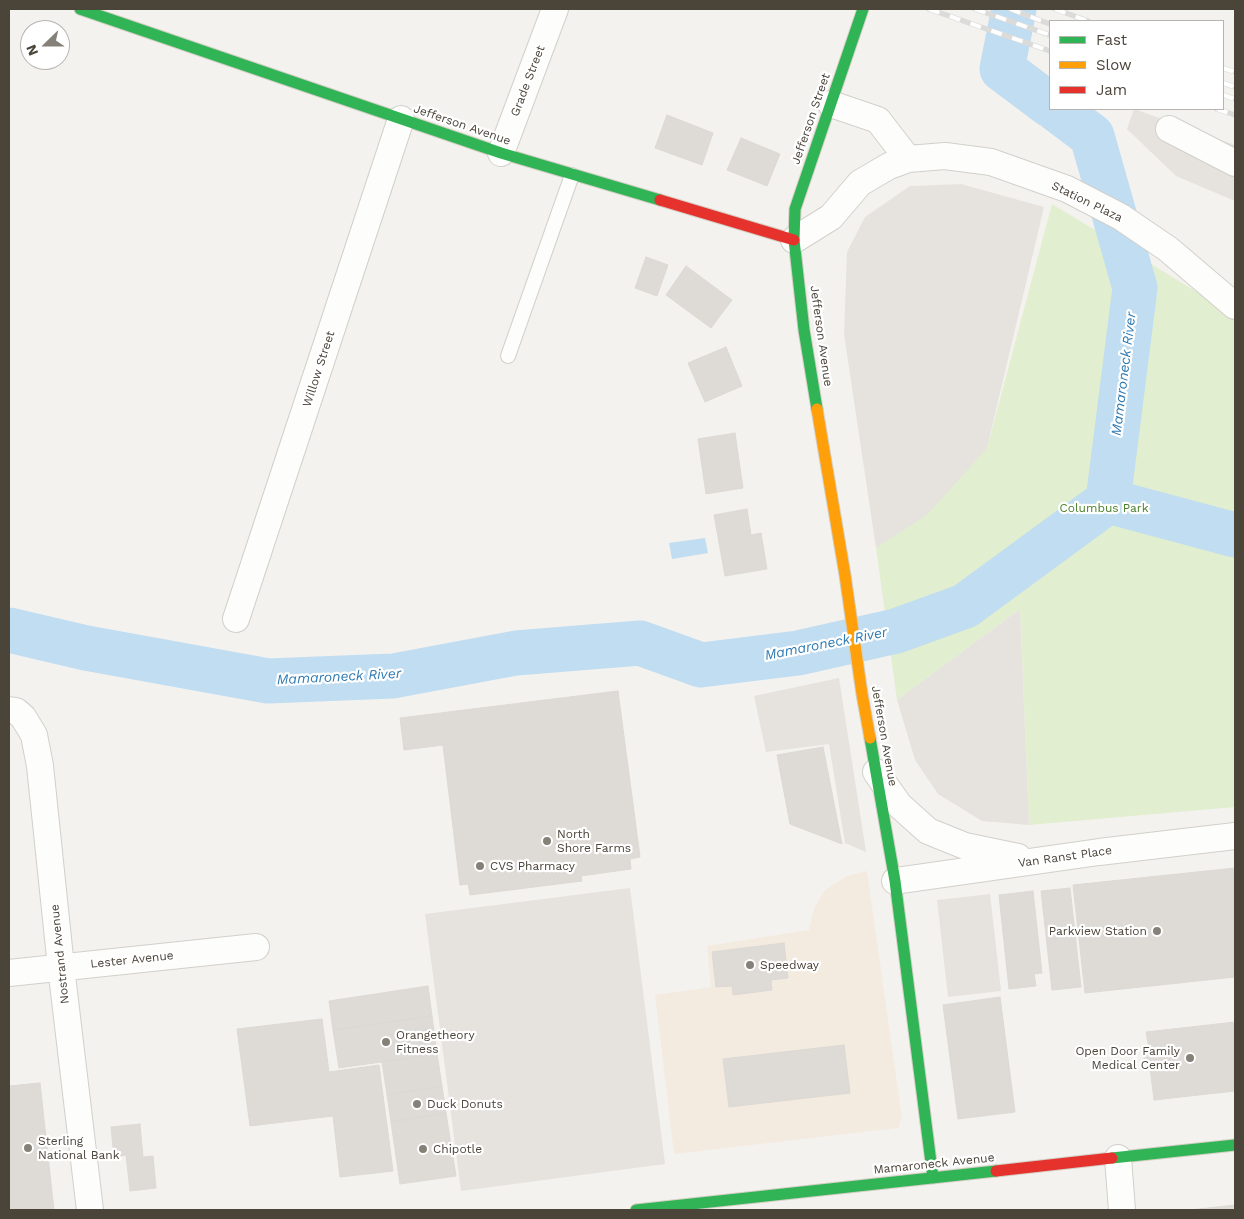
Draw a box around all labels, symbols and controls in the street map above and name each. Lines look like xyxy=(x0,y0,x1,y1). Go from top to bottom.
north arrow xyxy=(20,20,70,70)
legend xyxy=(1049,20,1224,110)
text: Fast xyxy=(1096,31,1127,49)
text: N xyxy=(23,42,41,58)
street label: Grade Street xyxy=(508,43,548,119)
text: Slow xyxy=(1096,56,1132,74)
street label: Jefferson Street xyxy=(789,71,833,167)
text: Jam xyxy=(1096,81,1127,99)
street label: Jefferson Avenue xyxy=(411,102,513,148)
street label: Station Plaza xyxy=(1049,179,1125,225)
street label: Jefferson Avenue xyxy=(807,285,835,387)
water label: Mamaroneck River xyxy=(1108,311,1140,437)
street label: Willow Street xyxy=(300,329,338,409)
park label: Columbus Park xyxy=(1059,501,1149,515)
water label: Mamaroneck River xyxy=(763,624,889,664)
water label: Mamaroneck River xyxy=(276,665,402,689)
street label: Jefferson Avenue xyxy=(868,685,900,787)
place label: North Shore Farms xyxy=(557,827,631,855)
marker: North Shore Farms xyxy=(541,835,553,847)
street label: Van Ranst Place xyxy=(1017,843,1113,871)
place label: CVS Pharmacy xyxy=(490,859,575,873)
marker: CVS Pharmacy xyxy=(474,860,486,872)
street label: Nostrand Avenue xyxy=(48,903,72,1005)
place label: Parkview Station xyxy=(1049,924,1147,938)
marker: Parkview Station xyxy=(1151,925,1163,937)
street label: Lester Avenue xyxy=(90,948,174,972)
place label: Speedway xyxy=(760,958,819,972)
marker: Speedway xyxy=(744,959,756,971)
place label: Orangetheory Fitness xyxy=(396,1028,475,1056)
marker: Orangetheory Fitness xyxy=(380,1036,392,1048)
place label: Open Door Family Medical Center xyxy=(1075,1044,1180,1072)
marker: Open Door Family Medical Center xyxy=(1184,1052,1196,1064)
place label: Duck Donuts xyxy=(427,1097,503,1111)
marker: Duck Donuts xyxy=(411,1098,423,1110)
place label: Sterling National Bank xyxy=(38,1134,120,1162)
marker: Sterling National Bank xyxy=(22,1142,34,1154)
place label: Chipotle xyxy=(433,1142,482,1156)
marker: Chipotle xyxy=(417,1143,429,1155)
street label: Mamaroneck Avenue xyxy=(873,1150,995,1178)

